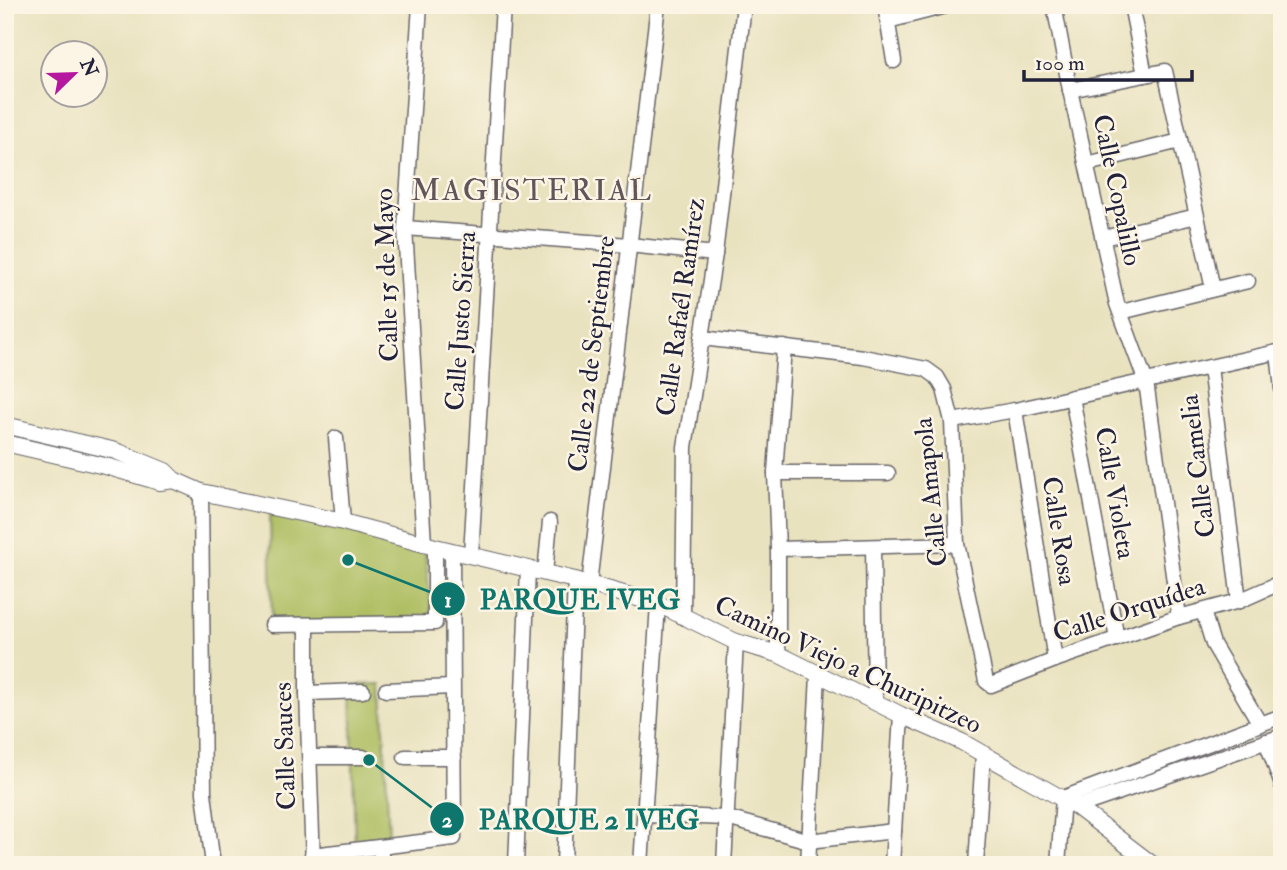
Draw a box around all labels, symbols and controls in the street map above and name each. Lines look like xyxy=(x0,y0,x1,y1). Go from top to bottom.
north arrow xyxy=(38,38,108,108)
scale bar xyxy=(1024,38,1192,82)
text: 100 m xyxy=(1035,50,1085,77)
text: N xyxy=(74,54,103,81)
street label: Calle Copalillo xyxy=(1084,111,1149,269)
district label: MAGISTERIAL xyxy=(411,172,653,209)
street label: Calle 15 de Mayo xyxy=(368,188,406,362)
street label: Calle Rafaél Ramírez xyxy=(650,195,712,418)
street label: Calle Justo Sierra xyxy=(439,230,483,412)
street label: Calle 22 de Septiembre xyxy=(562,234,623,474)
street label: Calle Camelia xyxy=(1173,392,1223,539)
street label: Calle Amapola xyxy=(907,416,956,568)
street label: Calle Violeta xyxy=(1088,425,1142,562)
street label: Calle Rosa xyxy=(1035,474,1083,588)
street label: Calle Orquídea xyxy=(1049,570,1209,650)
callout: PARQUE IVEG xyxy=(431,575,694,624)
text: PARQUE IVEG xyxy=(480,583,681,618)
text: 1 xyxy=(444,587,452,614)
street label: Camino Viejo a Churipitzeo xyxy=(709,589,987,742)
street label: Calle Sauces xyxy=(267,681,303,811)
callout: PARQUE 2 IVEG xyxy=(430,795,713,844)
text: PARQUE 2 IVEG xyxy=(479,803,700,838)
text: 2 xyxy=(442,807,453,834)

